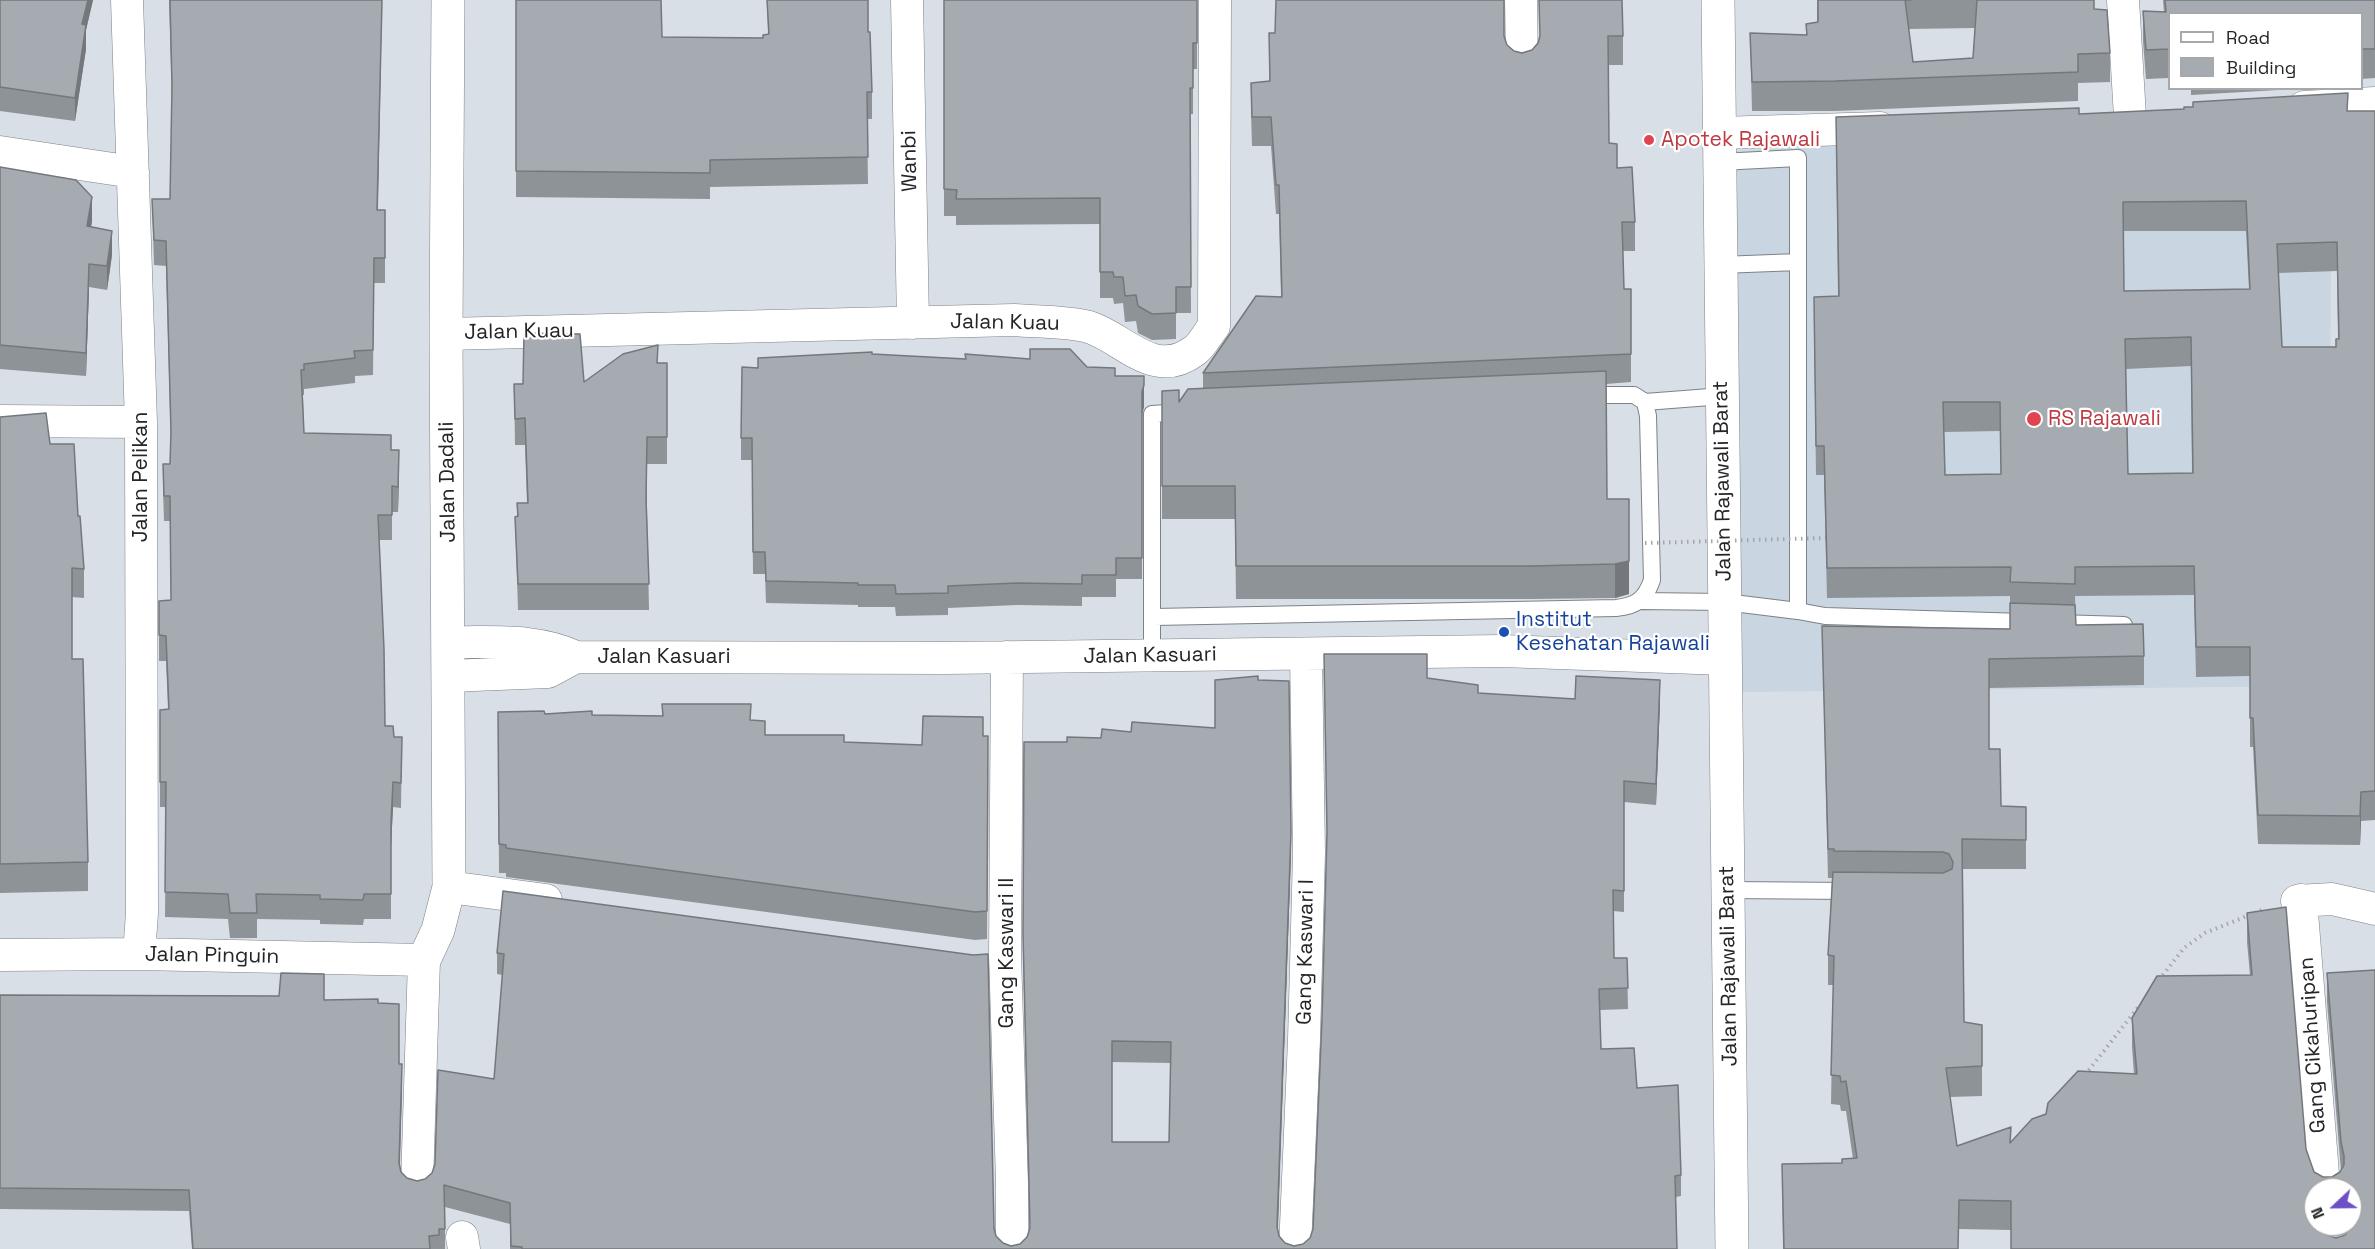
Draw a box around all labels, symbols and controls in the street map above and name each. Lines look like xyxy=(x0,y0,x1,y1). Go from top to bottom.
legend xyxy=(2168,12,2363,90)
text: Road xyxy=(2226,26,2270,49)
text: Building xyxy=(2226,56,2296,79)
place label: Apotek Rajawali xyxy=(1661,127,1820,153)
street label: Wanbi xyxy=(897,130,923,192)
marker: Apotek Rajawali xyxy=(1642,133,1656,147)
street label: Jalan Kuau xyxy=(950,309,1060,337)
street label: Jalan Kuau xyxy=(464,318,574,346)
street label: Jalan Rajawali Barat xyxy=(1709,380,1737,582)
place label: RS Rajawali xyxy=(2048,406,2161,432)
marker: RS Rajawali xyxy=(2025,410,2043,428)
street label: Jalan Pelikan xyxy=(128,412,154,542)
street label: Jalan Dadali xyxy=(434,421,462,543)
place label: Institut Kesehatan Rajawali xyxy=(1516,607,1710,657)
marker: Institut Kesehatan Rajawali xyxy=(1497,625,1511,639)
street label: Jalan Kasuari xyxy=(1083,642,1217,670)
street label: Jalan Kasuari xyxy=(597,644,731,670)
street label: Jalan Rajawali Barat xyxy=(1715,865,1743,1067)
street label: Gang Kaswari II xyxy=(994,878,1020,1028)
street label: Gang Kaswari I xyxy=(1292,879,1320,1025)
street label: Jalan Pinguin xyxy=(145,942,279,970)
street label: Gang Cikahuripan xyxy=(2294,956,2332,1134)
north arrow xyxy=(2303,1177,2363,1237)
text: N xyxy=(2306,1204,2329,1222)

